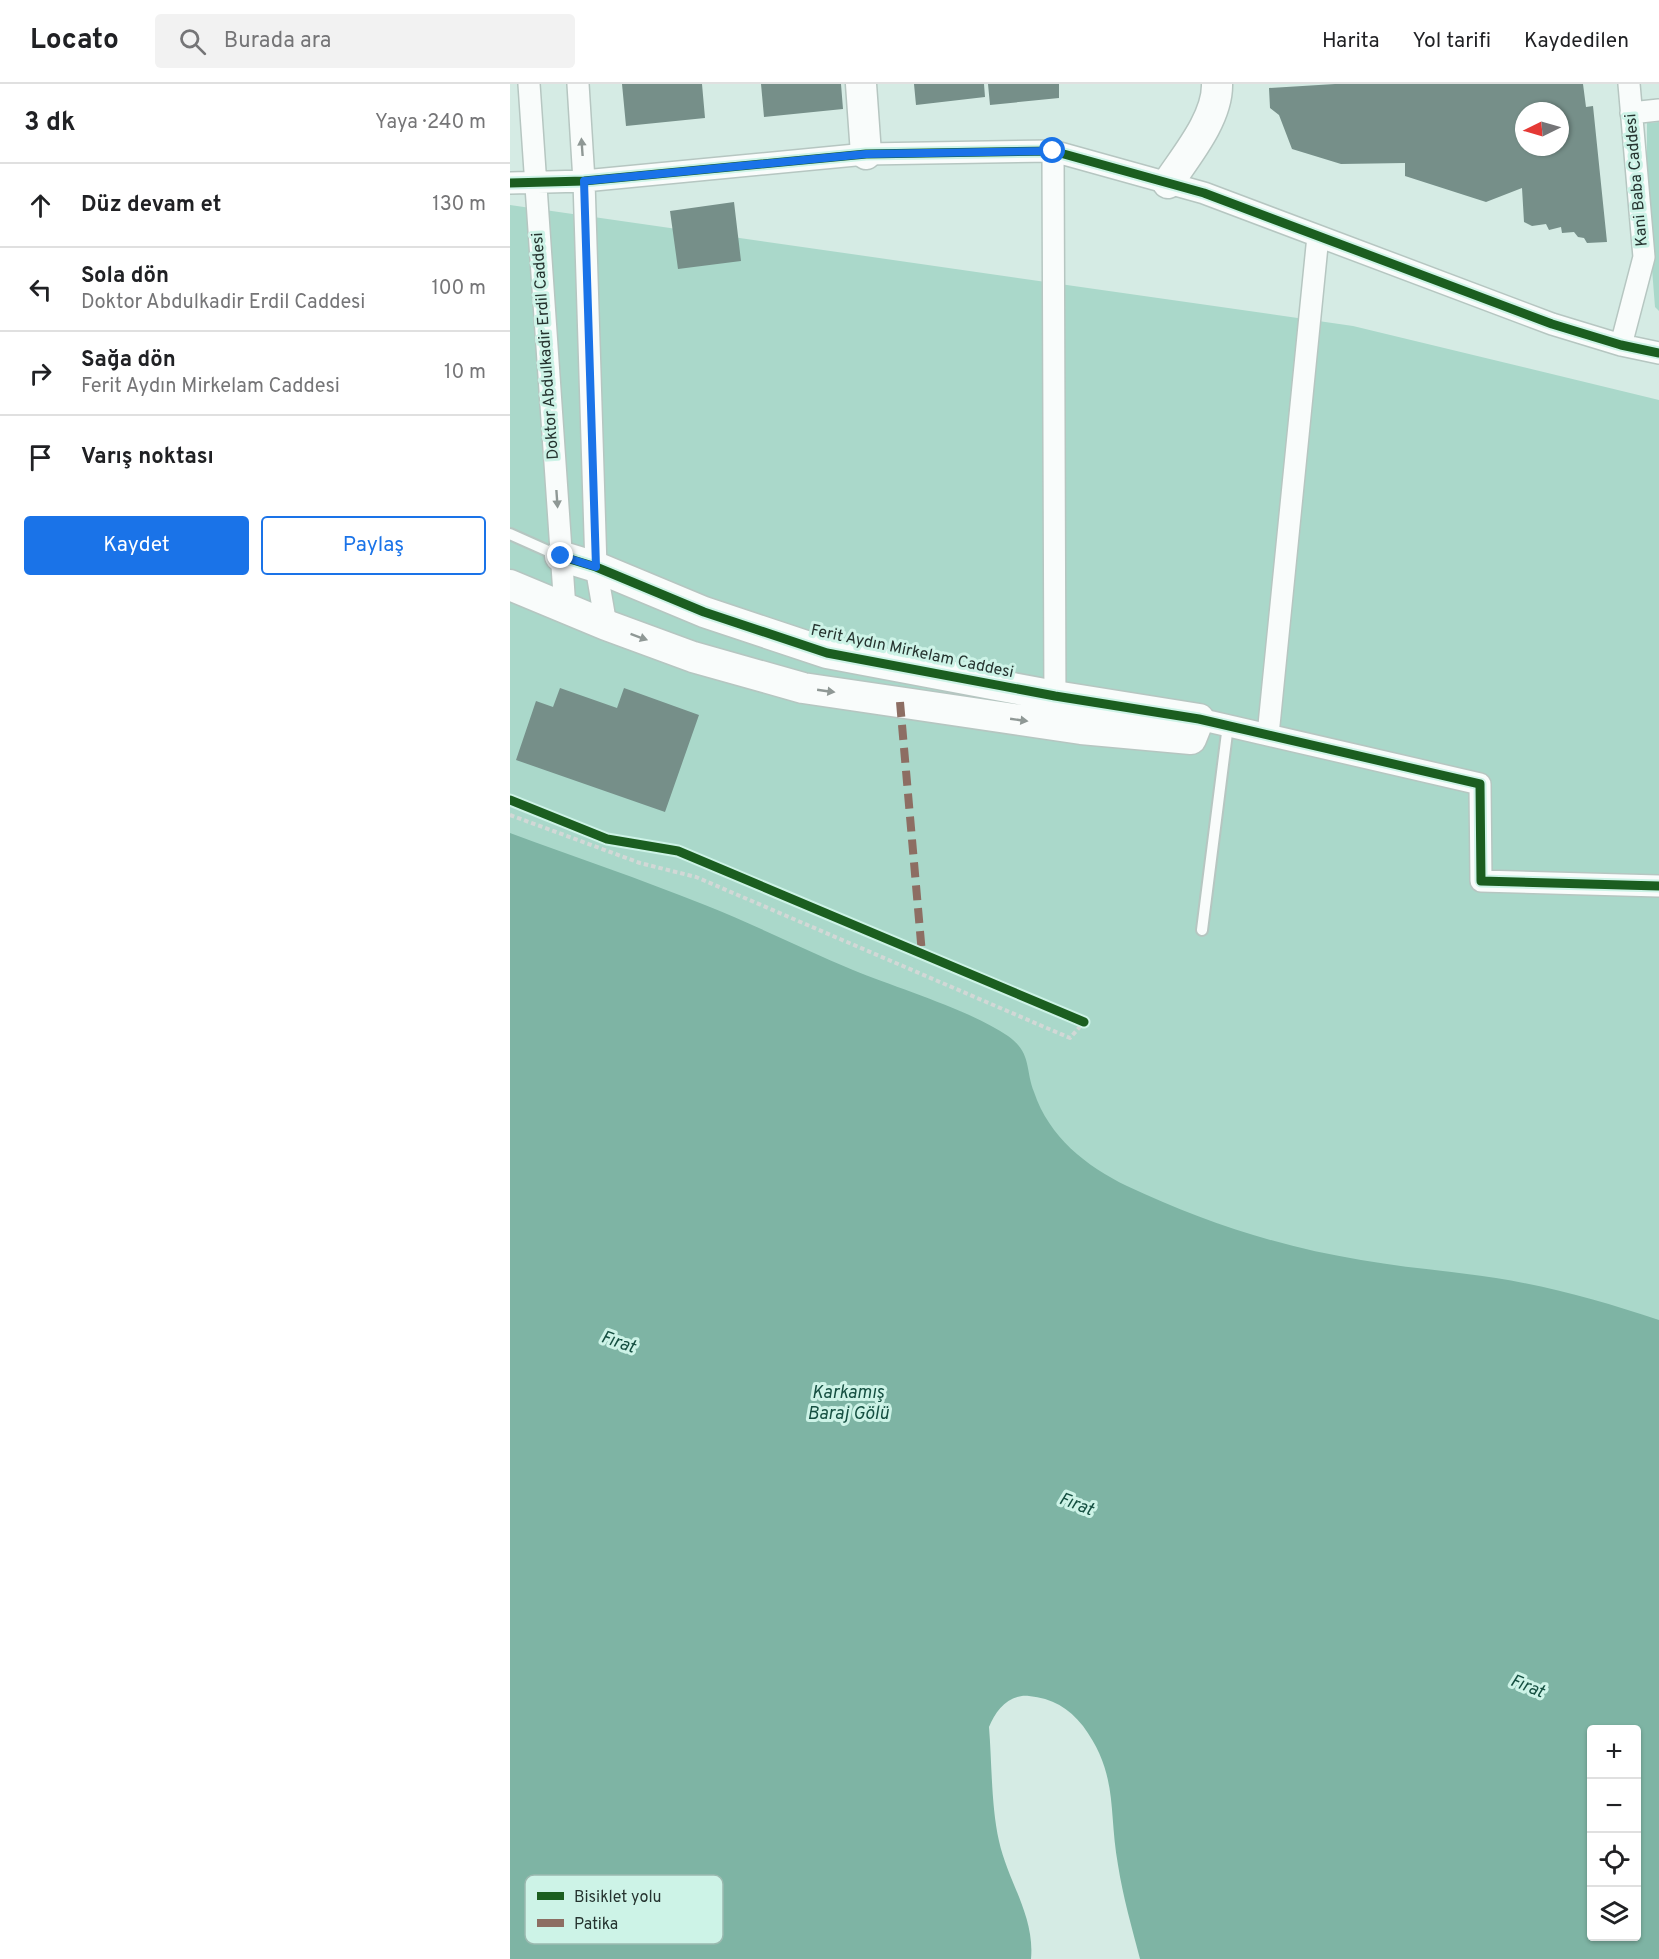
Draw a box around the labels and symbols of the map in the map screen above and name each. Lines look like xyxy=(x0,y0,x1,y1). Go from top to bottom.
north arrow xyxy=(1515,102,1569,156)
street label: Kani Baba Caddesi xyxy=(1621,113,1653,247)
route start xyxy=(1039,137,1065,163)
one-way arrow xyxy=(577,138,587,157)
street label: Doktor Abdulkadir Erdil Caddesi xyxy=(528,232,564,460)
one-way arrow xyxy=(552,489,561,508)
route end xyxy=(547,542,573,568)
street label: Ferit Aydın Mirkelam Caddesi xyxy=(809,621,1015,683)
one-way arrow xyxy=(630,633,648,643)
one-way arrow xyxy=(817,687,836,696)
one-way arrow xyxy=(1010,715,1029,724)
water label: Fırat xyxy=(598,1326,640,1360)
water label: Karkamış Baraj Gölü xyxy=(807,1382,889,1426)
water label: Fırat xyxy=(1056,1488,1098,1523)
water label: Fırat xyxy=(1507,1670,1549,1705)
legend xyxy=(525,1875,723,1944)
text: Bisiklet yolu xyxy=(574,1888,662,1908)
text: Patika xyxy=(574,1915,618,1935)

